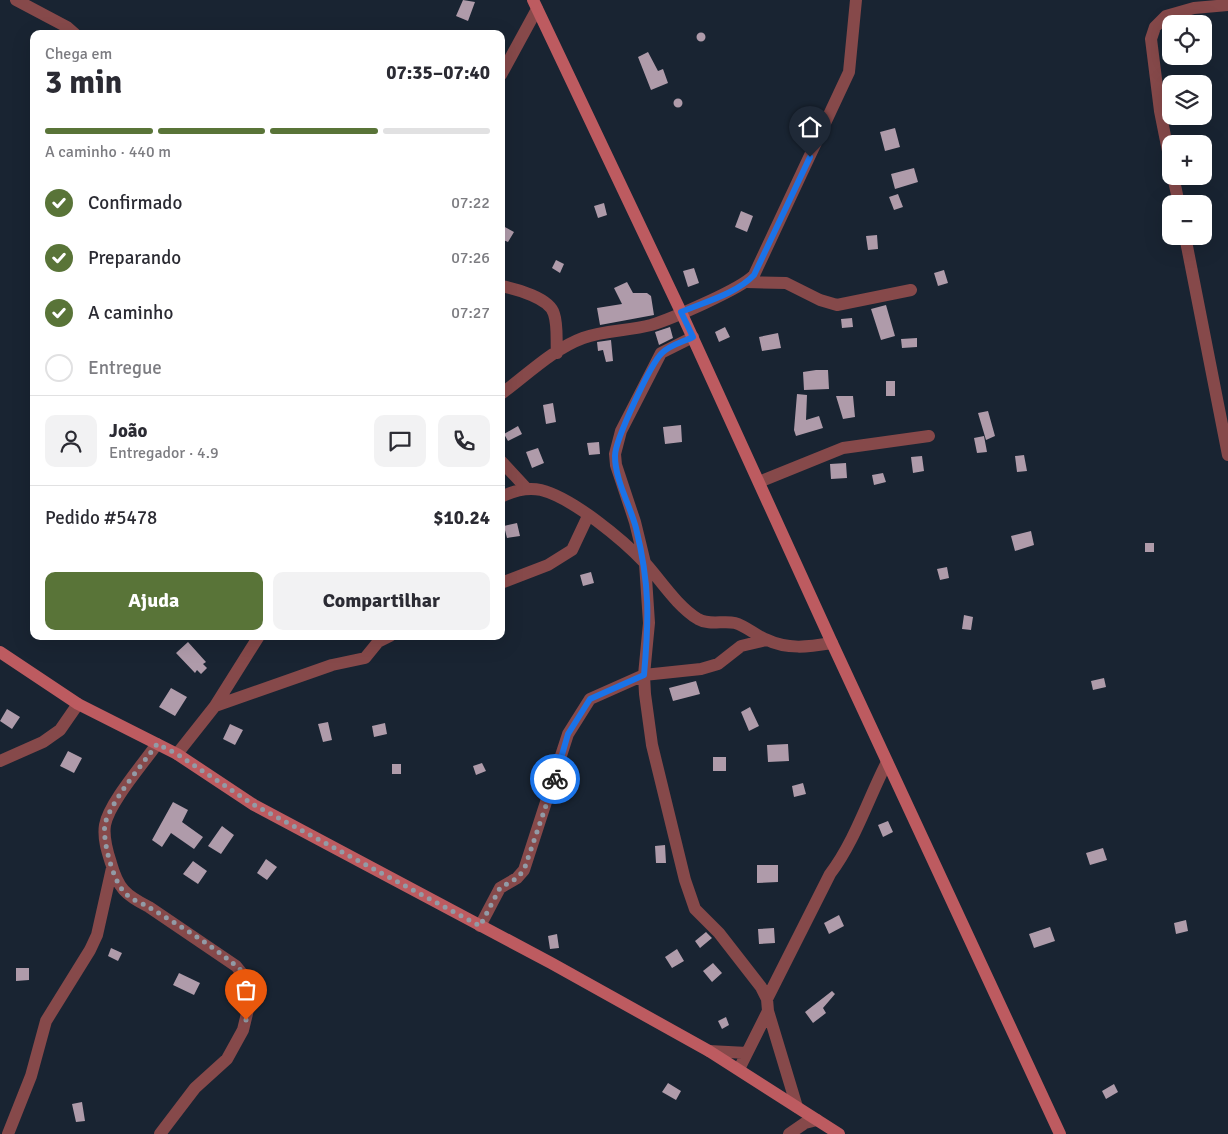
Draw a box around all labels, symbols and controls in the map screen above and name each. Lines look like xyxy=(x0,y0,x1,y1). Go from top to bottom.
map controls xyxy=(1162,15,1212,245)
button: locate xyxy=(1162,15,1212,65)
text: Chega em xyxy=(45,44,112,64)
text: 07:35–07:40 xyxy=(386,61,490,85)
text: 3 min xyxy=(45,63,122,102)
button: layers xyxy=(1162,75,1212,125)
pin xyxy=(789,106,831,157)
icon: home xyxy=(796,113,824,141)
button: + xyxy=(1162,135,1212,185)
text: A caminho · 440 m xyxy=(45,142,171,162)
icon: check xyxy=(45,189,73,217)
text: Confirmado xyxy=(88,191,182,215)
text: 07:22 xyxy=(451,193,490,213)
button: − xyxy=(1162,195,1212,245)
icon: check xyxy=(45,244,73,272)
text: Preparando xyxy=(88,246,181,270)
text: 07:26 xyxy=(451,248,490,268)
icon: check xyxy=(45,299,73,327)
text: A caminho xyxy=(88,301,173,325)
text: 07:27 xyxy=(451,303,490,323)
text: Entregue xyxy=(88,356,162,380)
button: person xyxy=(45,415,97,467)
button: chat xyxy=(374,415,426,467)
button: phone xyxy=(438,415,490,467)
text: João xyxy=(109,419,147,443)
text: Entregador · 4.9 xyxy=(109,443,219,463)
text: Pedido #5478 xyxy=(45,506,157,530)
text: $10.24 xyxy=(433,506,490,530)
button: Ajuda xyxy=(45,572,263,630)
button: Compartilhar xyxy=(273,572,490,630)
courier xyxy=(530,754,580,804)
icon: bike xyxy=(541,765,569,793)
pin xyxy=(225,969,267,1020)
icon: bag xyxy=(232,976,260,1004)

